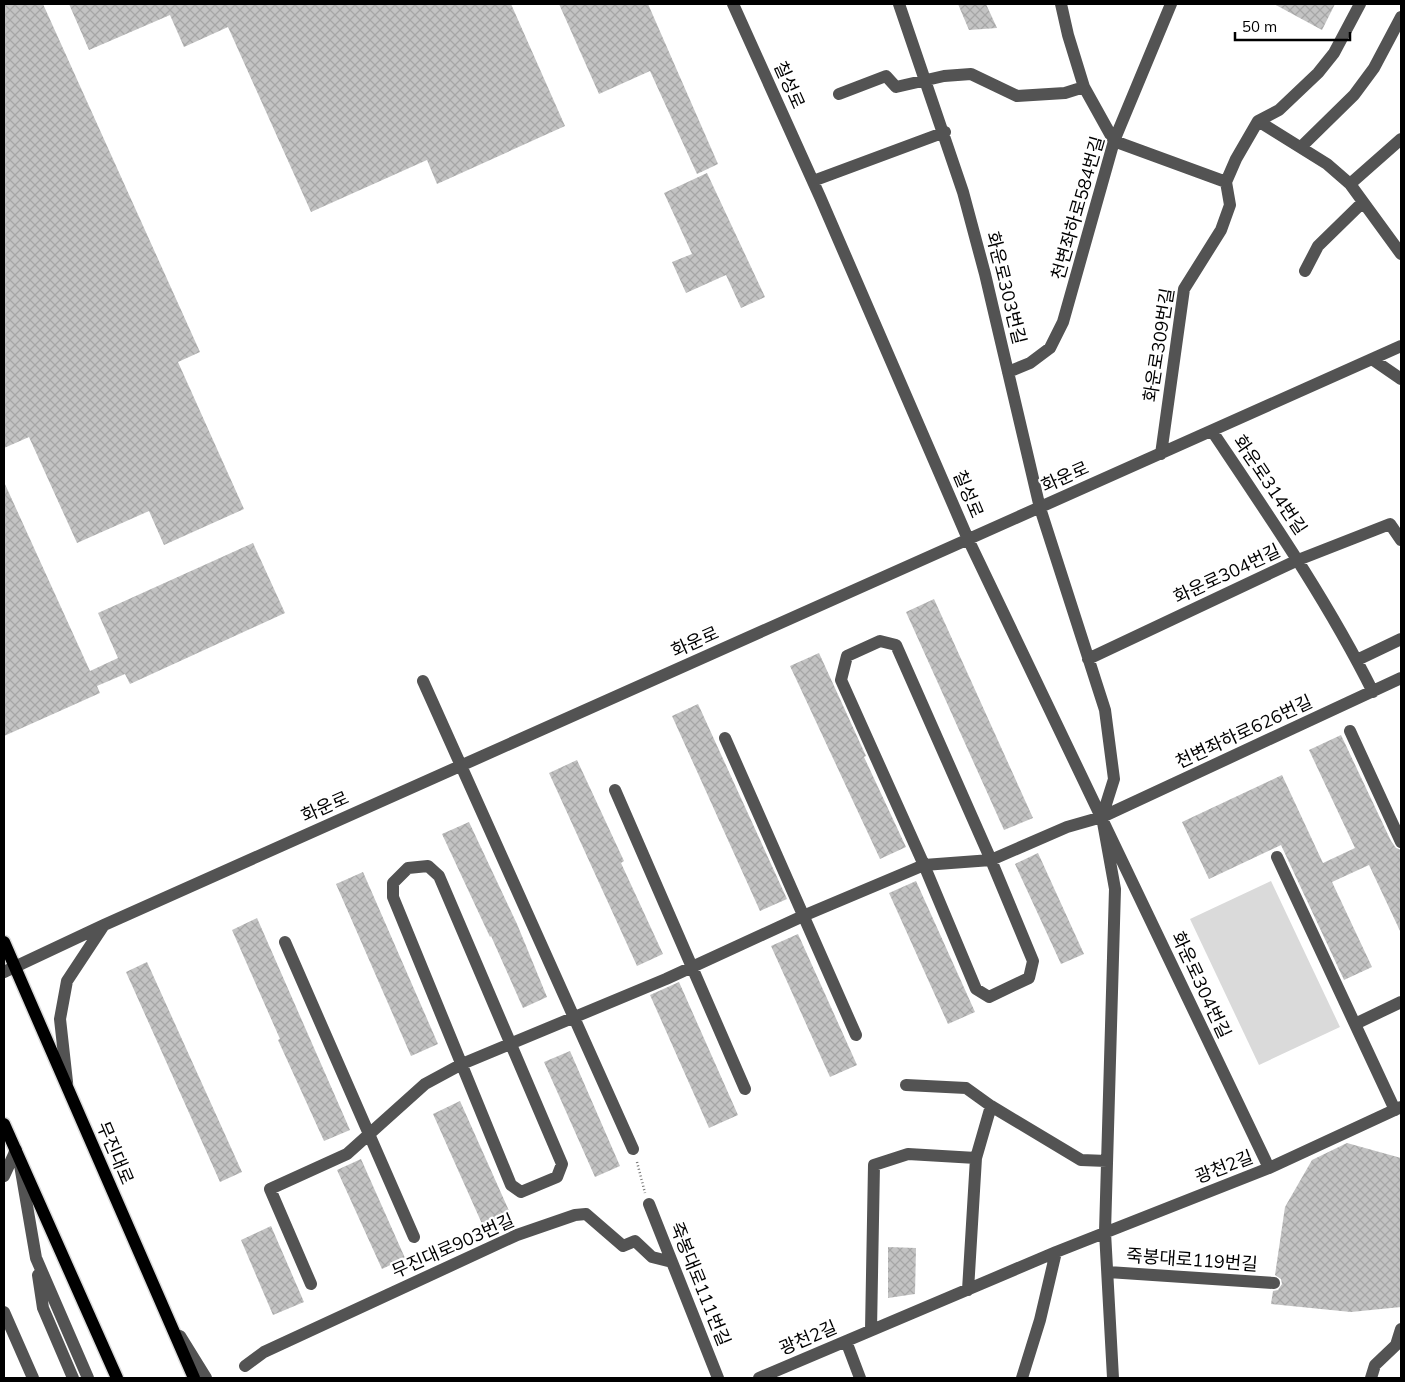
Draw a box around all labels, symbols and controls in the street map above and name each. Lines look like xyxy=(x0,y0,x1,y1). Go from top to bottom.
scale bar xyxy=(1235,10,1350,42)
text: 50 m xyxy=(1242,17,1277,36)
street label: 칠성로 xyxy=(769,57,810,112)
street label: 천변좌하로584번길 xyxy=(1046,133,1109,282)
street label: 화운로303번길 xyxy=(981,229,1032,347)
street label: 화운로309번길 xyxy=(1138,286,1179,404)
street label: 화운로314번길 xyxy=(1229,431,1312,539)
street label: 화운로 xyxy=(1037,456,1092,497)
street label: 칠성로 xyxy=(948,466,989,521)
street label: 화운로304번길 xyxy=(1170,539,1284,608)
street label: 화운로 xyxy=(667,621,722,662)
street label: 천변좌하로626번길 xyxy=(1172,690,1316,773)
street label: 화운로 xyxy=(297,786,352,827)
street label: 화운로304번길 xyxy=(1167,928,1236,1042)
street label: 무진대로 xyxy=(92,1118,139,1188)
street label: 광천2길 xyxy=(1191,1145,1256,1188)
street label: 무진대로903번길 xyxy=(388,1208,518,1283)
street label: 죽봉대로111번길 xyxy=(665,1218,736,1349)
street label: 죽봉대로119번길 xyxy=(1126,1243,1259,1276)
street label: 광천2길 xyxy=(775,1315,840,1360)

